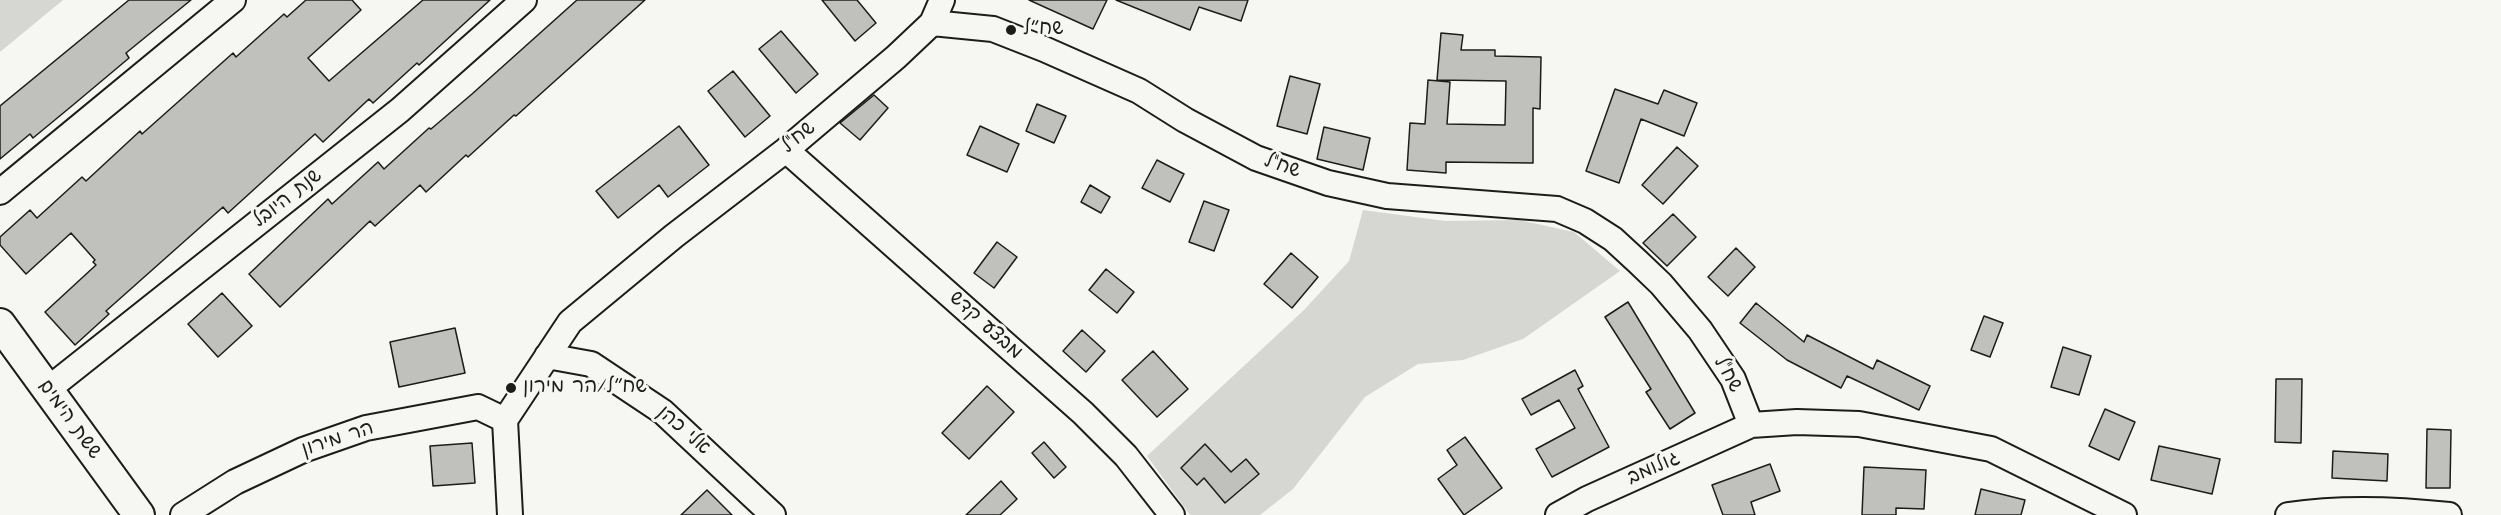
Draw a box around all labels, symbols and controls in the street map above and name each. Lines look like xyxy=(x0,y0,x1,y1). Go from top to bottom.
place label: שח״ל xyxy=(1023,18,1064,42)
marker: שח״ל xyxy=(1004,23,1018,37)
street label: שח"ל xyxy=(777,117,821,159)
street label: שח"ל xyxy=(1261,150,1303,184)
street label: שנת היובל xyxy=(249,165,327,233)
street label: מבצע קדש xyxy=(943,287,1027,365)
street label: שח"ל xyxy=(1707,353,1747,397)
street label: ששת הימים xyxy=(32,376,106,464)
place label: שח״ל/הר מירון xyxy=(523,376,647,400)
marker: שח״ל/הר מירון xyxy=(504,381,518,395)
street label: אלי כהן xyxy=(651,401,715,461)
street label: הר מירון xyxy=(299,417,377,463)
street label: גולומב xyxy=(1624,447,1684,491)

